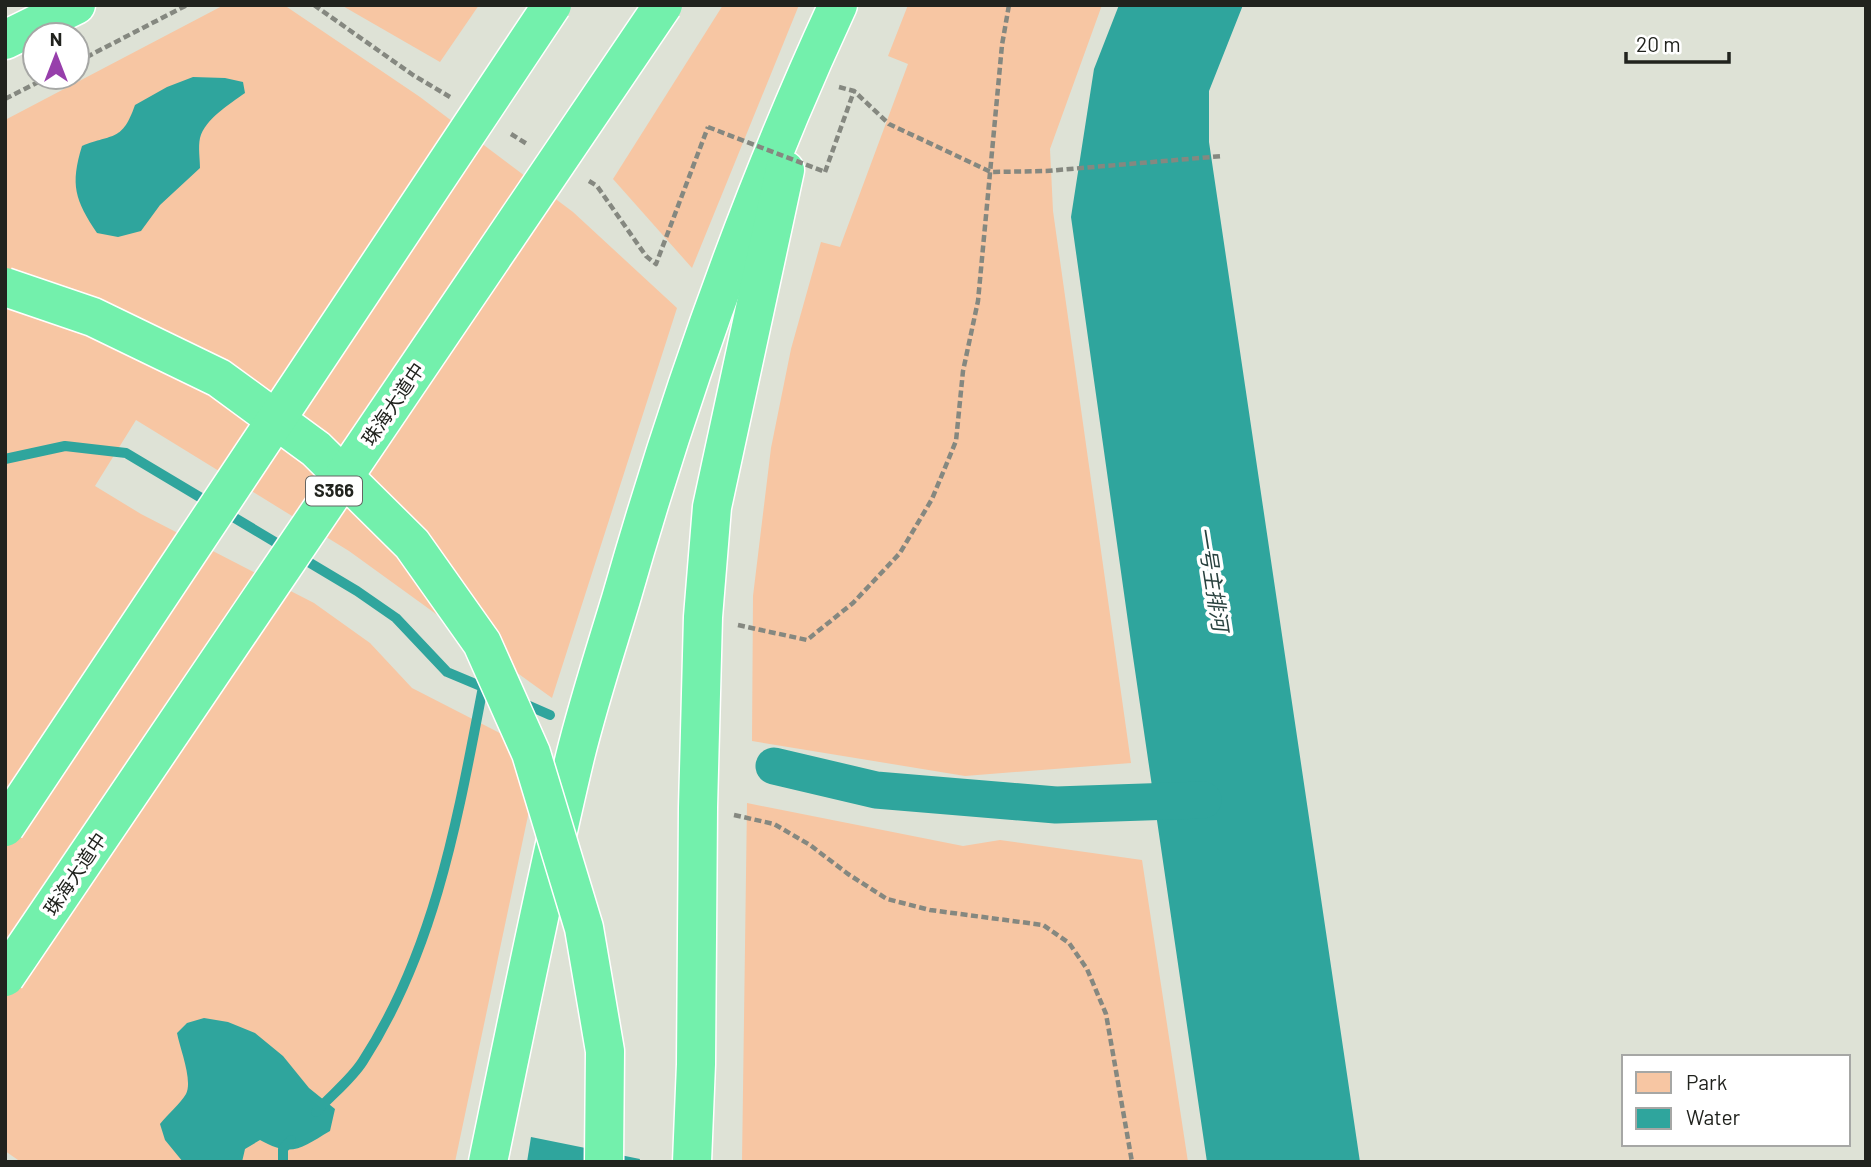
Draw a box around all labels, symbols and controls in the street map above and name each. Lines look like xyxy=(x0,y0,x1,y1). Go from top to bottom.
north arrow xyxy=(21,21,91,91)
scale bar xyxy=(1626,21,1729,65)
text: N xyxy=(50,27,62,50)
text: 20 m xyxy=(1636,31,1681,56)
street label: 珠海大道中 xyxy=(356,358,429,450)
road number: S366 xyxy=(306,476,362,505)
water label: 一号主排河 xyxy=(1193,525,1235,637)
street label: 珠海大道中 xyxy=(38,828,111,920)
legend xyxy=(1622,1055,1850,1146)
text: Park xyxy=(1686,1069,1727,1094)
text: Water xyxy=(1686,1104,1741,1129)

